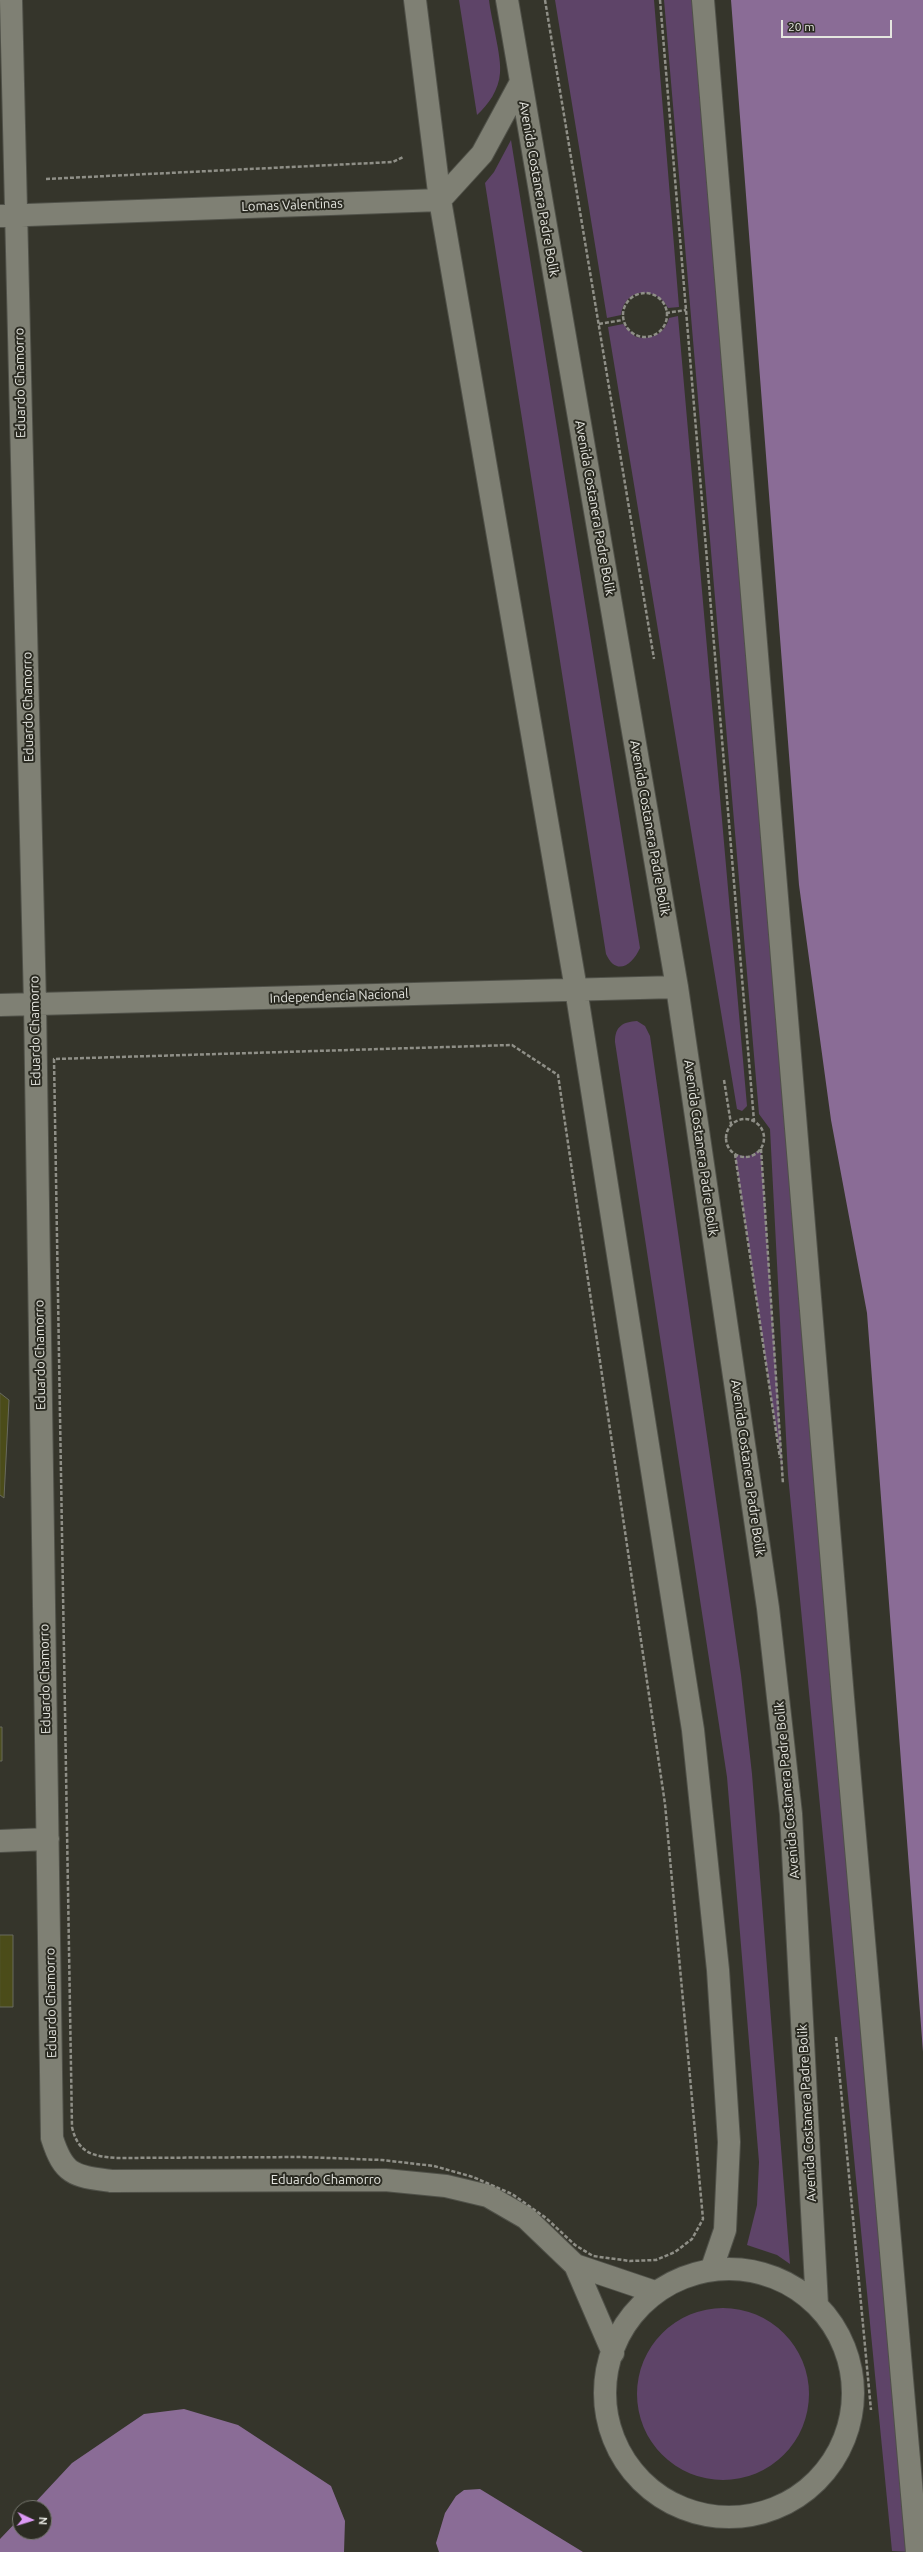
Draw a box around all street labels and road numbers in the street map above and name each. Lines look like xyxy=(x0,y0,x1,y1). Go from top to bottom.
street label: Avenida Costanera Padre Bolik xyxy=(516,100,562,278)
street label: Lomas Valentinas xyxy=(241,195,343,215)
street label: Eduardo Chamorro xyxy=(11,328,29,438)
street label: Avenida Costanera Padre Bolik xyxy=(572,419,618,597)
street label: Eduardo Chamorro xyxy=(19,652,37,762)
street label: Avenida Costanera Padre Bolik xyxy=(627,739,673,917)
street label: Eduardo Chamorro xyxy=(26,976,44,1086)
street label: Independencia Nacional xyxy=(269,986,409,1006)
street label: Avenida Costanera Padre Bolik xyxy=(681,1059,721,1237)
street label: Eduardo Chamorro xyxy=(31,1300,49,1410)
street label: Avenida Costanera Padre Bolik xyxy=(728,1379,768,1557)
street label: Eduardo Chamorro xyxy=(36,1624,54,1734)
street label: Avenida Costanera Padre Bolik xyxy=(771,1701,803,1879)
street label: Eduardo Chamorro xyxy=(42,1948,60,2058)
street label: Avenida Costanera Padre Bolik xyxy=(795,2024,819,2202)
street label: Eduardo Chamorro xyxy=(271,2172,381,2188)

